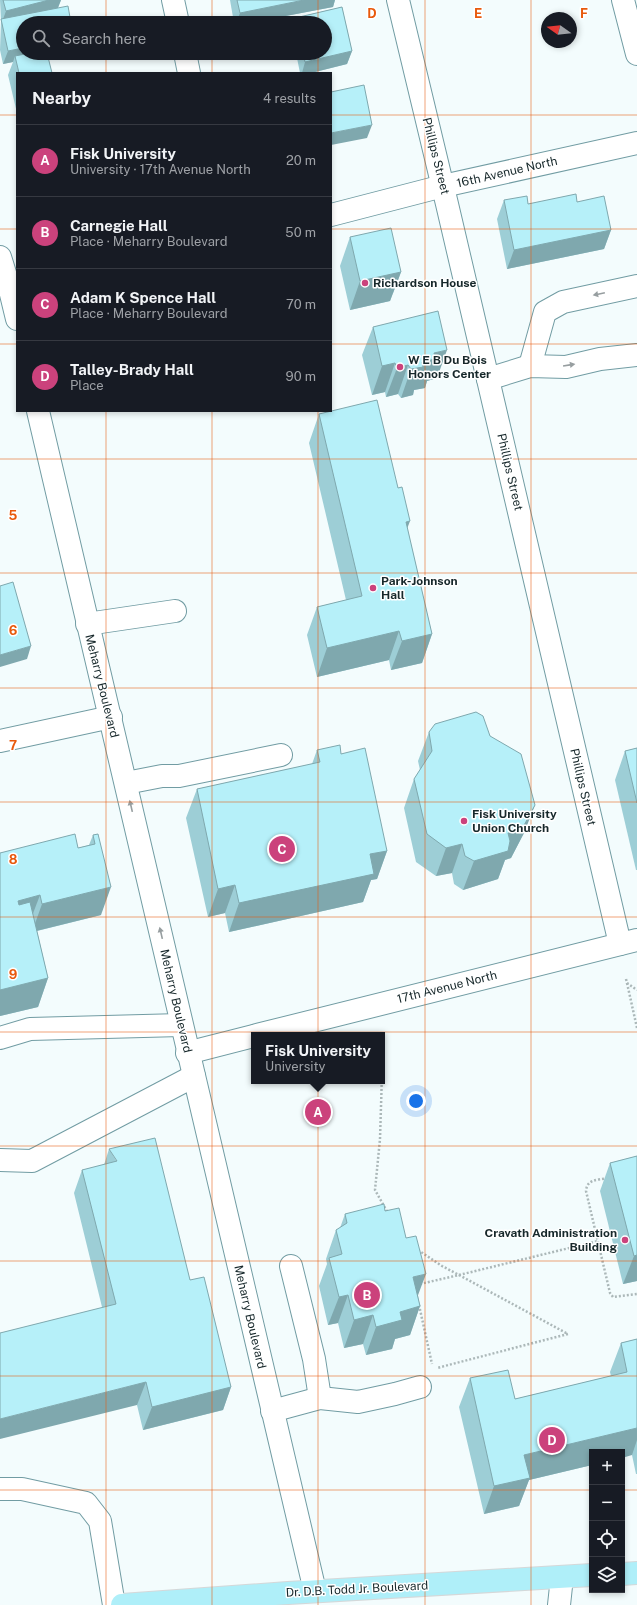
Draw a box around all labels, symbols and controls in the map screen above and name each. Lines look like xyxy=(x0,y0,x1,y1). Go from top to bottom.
text: D xyxy=(367,6,377,21)
text: E xyxy=(474,6,482,21)
text: F xyxy=(580,6,588,21)
north arrow xyxy=(541,12,577,48)
search box xyxy=(16,16,332,60)
icon: search xyxy=(30,27,52,49)
text: Search here xyxy=(62,30,146,47)
text: Nearby xyxy=(32,88,91,108)
text: 4 results xyxy=(263,91,316,106)
street label: Phillips Street xyxy=(420,116,452,196)
text: Fisk University xyxy=(70,145,176,162)
text: A xyxy=(40,153,50,168)
text: 20 m xyxy=(286,153,316,168)
street label: 16th Avenue North xyxy=(455,154,559,190)
text: University · 17th Avenue North xyxy=(70,162,251,177)
text: Carnegie Hall xyxy=(70,217,168,234)
text: B xyxy=(41,225,49,240)
text: 50 m xyxy=(285,225,316,240)
text: Place · Meharry Boulevard xyxy=(70,234,228,249)
place label: Richardson House xyxy=(373,276,477,290)
marker: Richardson House xyxy=(360,278,370,288)
text: Adam K Spence Hall xyxy=(70,289,216,306)
one-way arrow xyxy=(593,292,605,298)
text: C xyxy=(40,297,50,312)
text: 70 m xyxy=(286,297,316,312)
text: Place · Meharry Boulevard xyxy=(70,306,228,321)
place label: W E B Du Bois Honors Center xyxy=(408,353,491,381)
text: Talley-Brady Hall xyxy=(70,361,194,378)
marker: W E B Du Bois Honors Center xyxy=(395,362,405,372)
one-way arrow xyxy=(563,362,575,368)
text: D xyxy=(40,369,50,384)
text: 90 m xyxy=(286,369,316,384)
text: Place xyxy=(70,378,104,393)
street label: Phillips Street xyxy=(494,432,526,512)
text: 5 xyxy=(9,508,18,523)
place label: Park-Johnson Hall xyxy=(381,574,458,602)
marker: Park-Johnson Hall xyxy=(368,583,378,593)
text: 6 xyxy=(9,623,18,638)
street label: Meharry Boulevard xyxy=(82,633,122,739)
text: 7 xyxy=(9,738,17,753)
street label: Phillips Street xyxy=(567,747,599,827)
one-way arrow xyxy=(128,800,134,812)
place label: Fisk University Union Church xyxy=(472,807,557,835)
marker: Fisk University Union Church xyxy=(459,816,469,826)
pin: C xyxy=(269,834,295,864)
text: 8 xyxy=(9,852,18,867)
one-way arrow xyxy=(157,926,163,939)
street label: Meharry Boulevard xyxy=(157,948,195,1054)
text: 9 xyxy=(9,967,17,982)
street label: 17th Avenue North xyxy=(396,968,498,1006)
popup xyxy=(251,1032,385,1084)
text: Fisk University xyxy=(265,1042,371,1059)
text: University xyxy=(265,1059,326,1074)
your location xyxy=(406,1091,426,1111)
pin: A xyxy=(305,1097,331,1127)
place label: Cravath Administration Building xyxy=(485,1226,617,1254)
marker: Cravath Administration Building xyxy=(620,1235,630,1245)
street label: Meharry Boulevard xyxy=(231,1264,269,1370)
pin: B xyxy=(354,1280,380,1310)
pin: D xyxy=(539,1425,565,1455)
map controls xyxy=(589,1449,625,1593)
button: + xyxy=(589,1449,625,1485)
button: − xyxy=(589,1485,625,1521)
button: locate xyxy=(589,1521,625,1557)
button: layers xyxy=(589,1557,625,1593)
street label: Dr. D.B. Todd Jr. Boulevard xyxy=(285,1578,429,1600)

